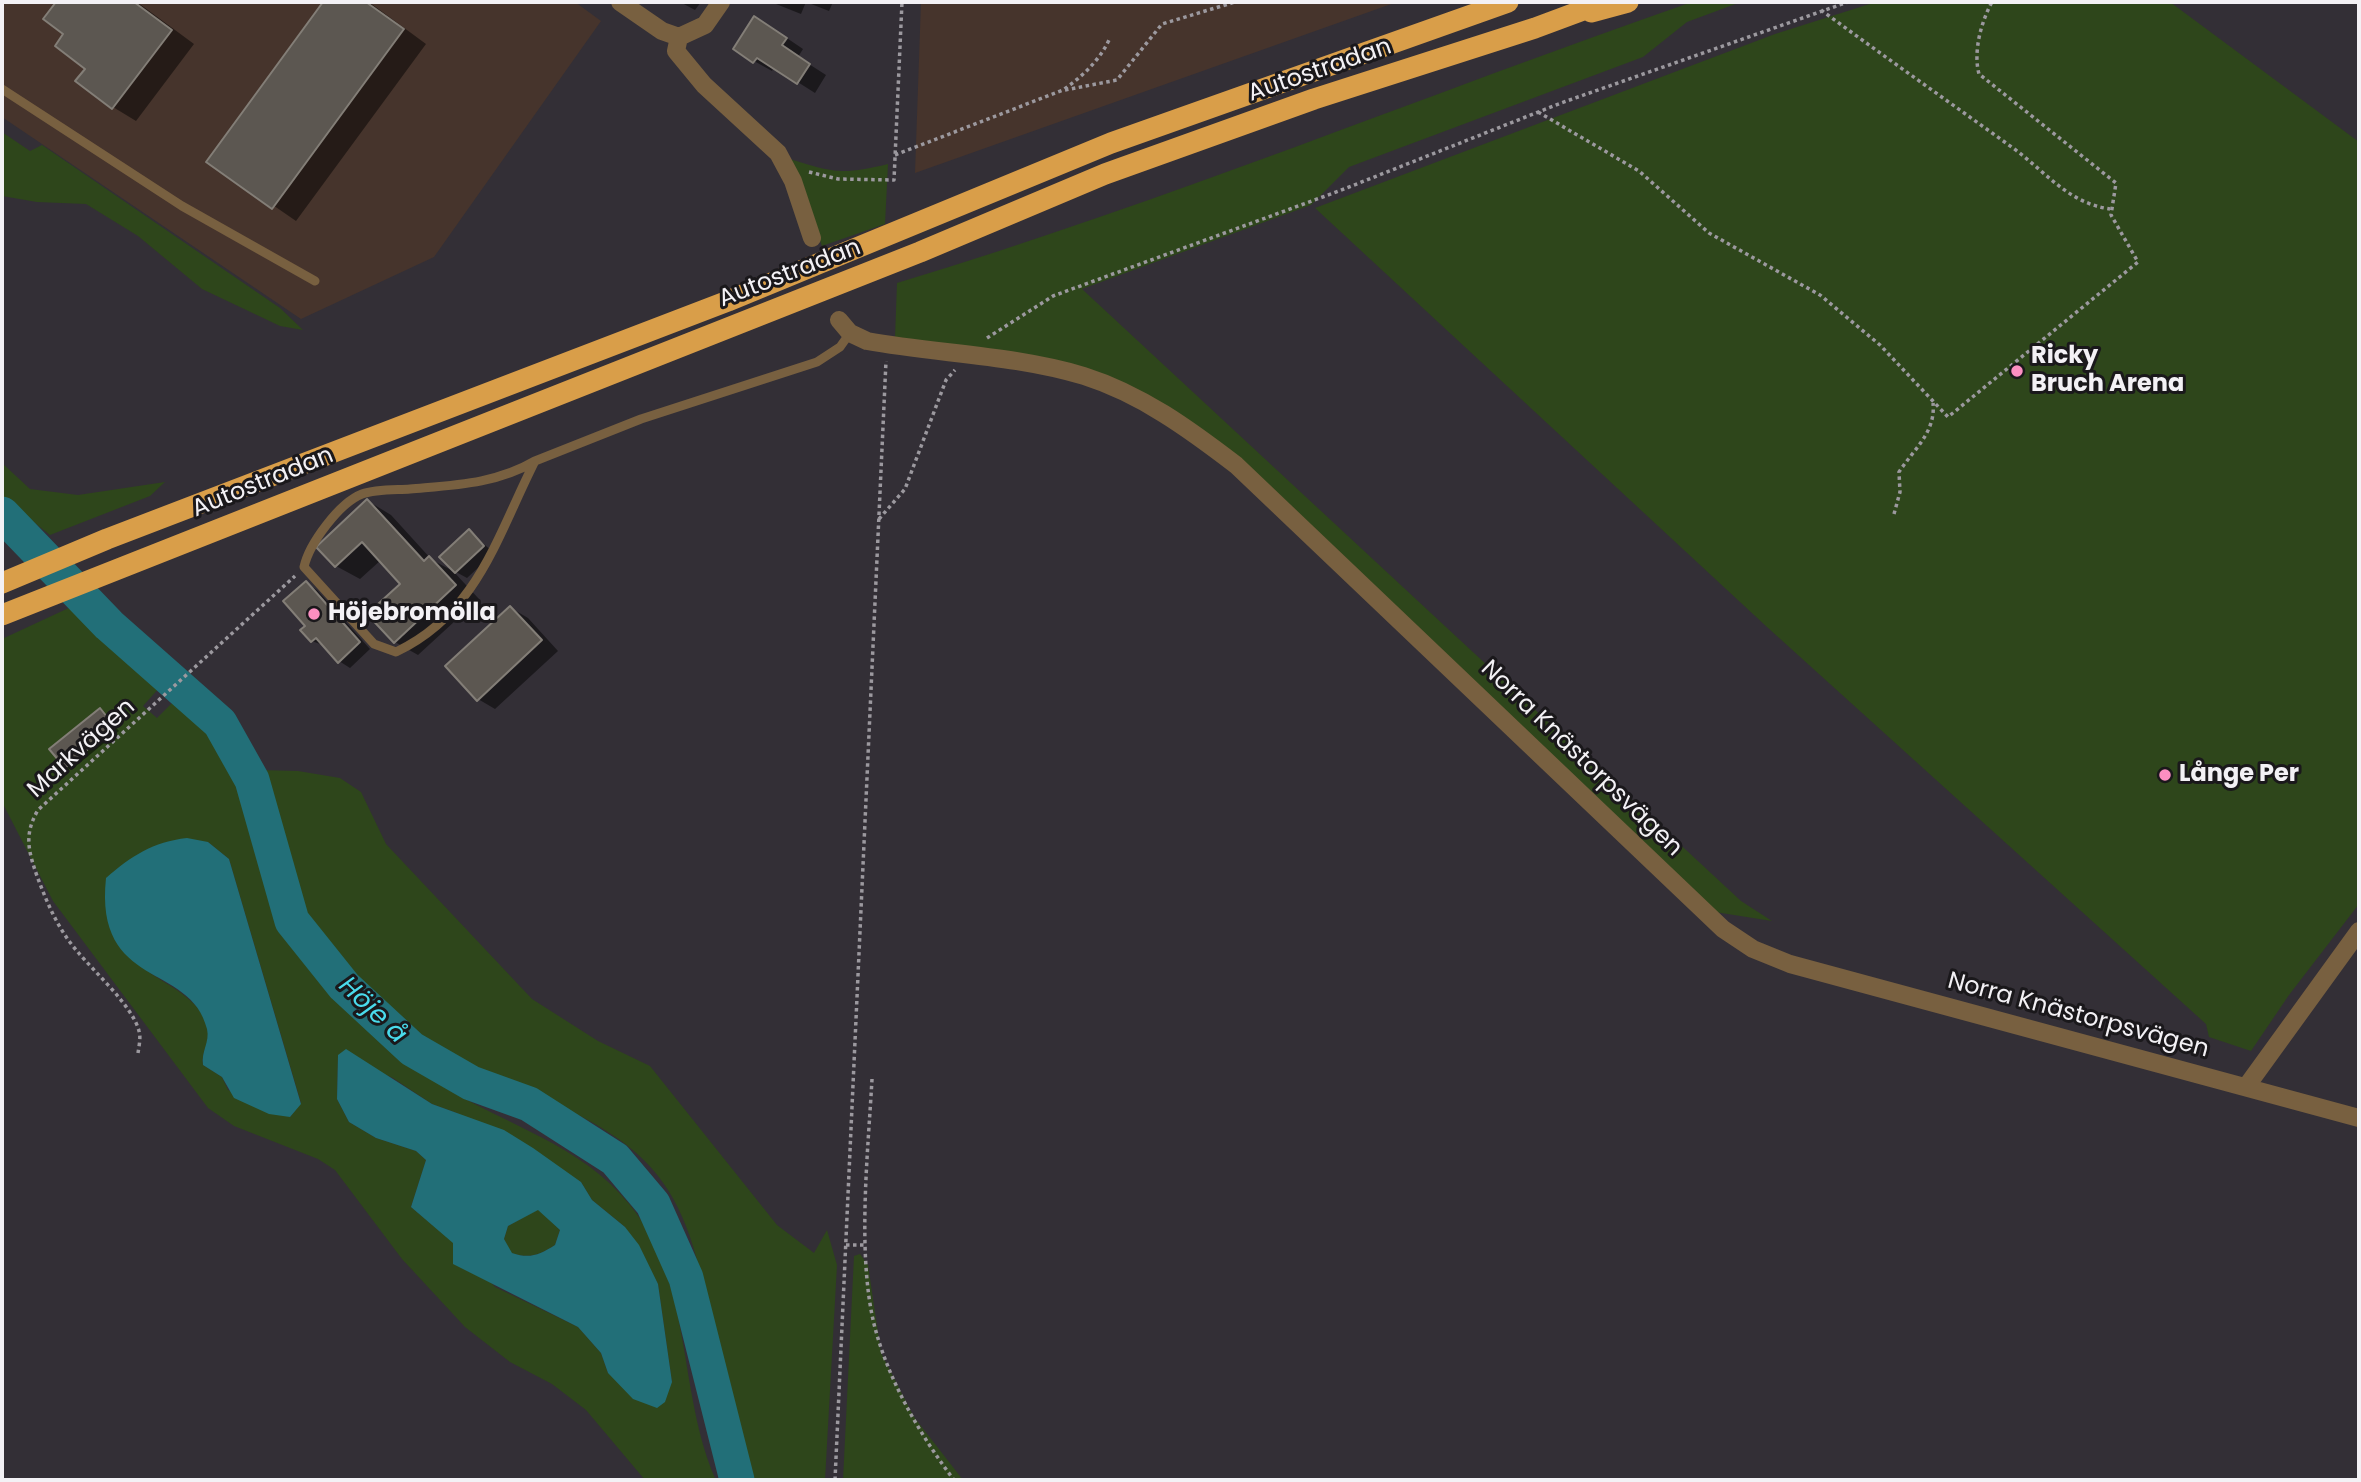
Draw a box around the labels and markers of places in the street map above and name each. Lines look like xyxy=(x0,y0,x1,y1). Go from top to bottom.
place label: Ricky Bruch Arena xyxy=(2031,343,2184,399)
marker: Ricky Bruch Arena xyxy=(2009,363,2025,379)
place label: Höjebromölla xyxy=(328,600,496,628)
marker: Höjebromölla xyxy=(306,606,322,622)
place label: Långe Per xyxy=(2179,761,2299,789)
marker: Långe Per xyxy=(2157,767,2173,783)

